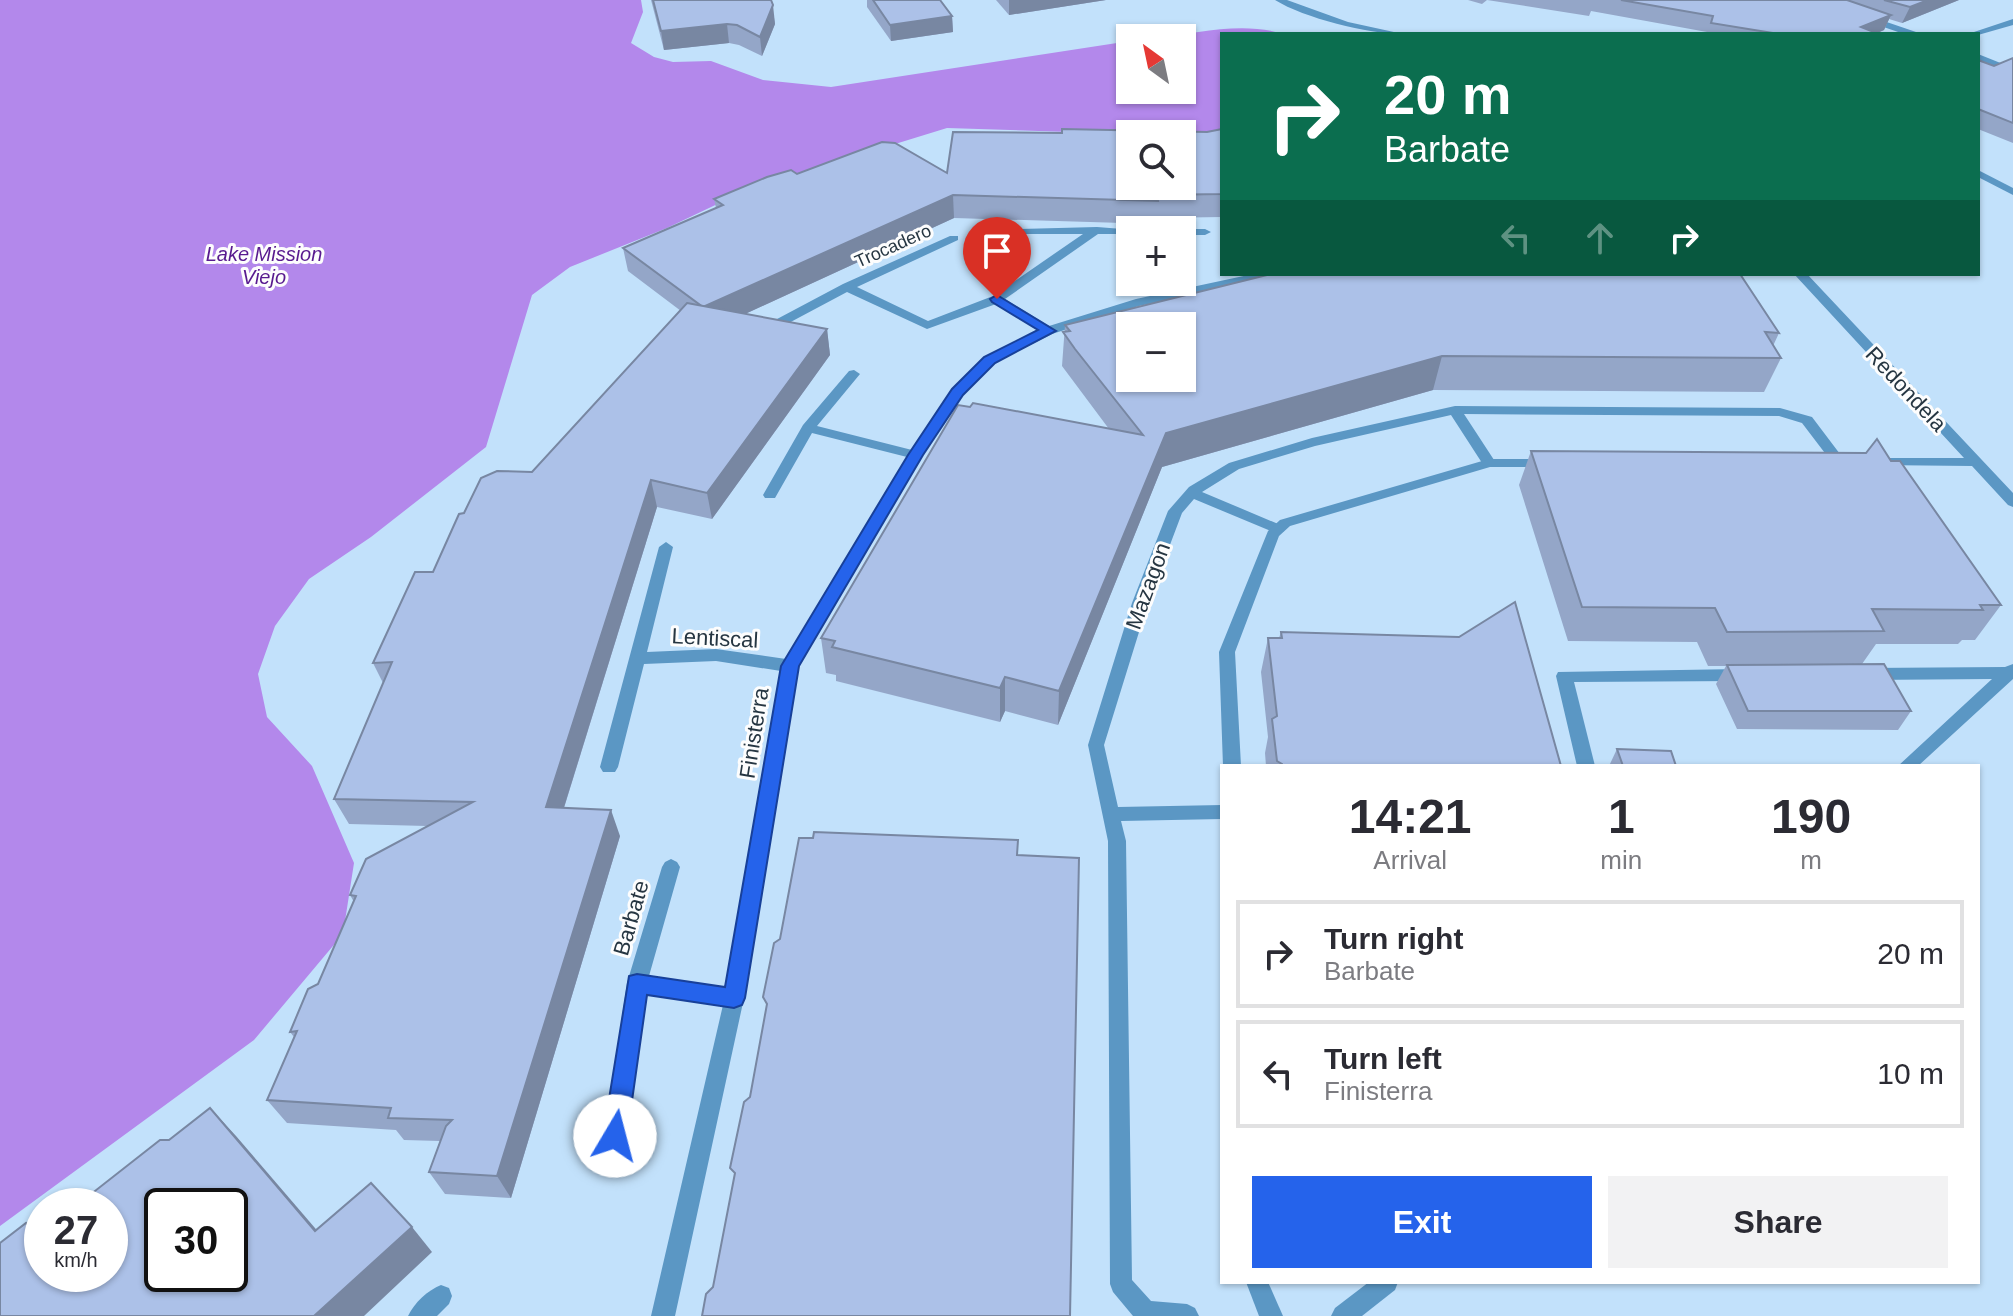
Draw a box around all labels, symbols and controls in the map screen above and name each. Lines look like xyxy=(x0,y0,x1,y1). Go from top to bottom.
north arrow xyxy=(1116,24,1196,104)
map controls xyxy=(1116,24,1196,392)
text: 20 m xyxy=(1384,63,1512,126)
icon: right xyxy=(1252,64,1356,168)
button: search xyxy=(1116,120,1196,200)
text: Barbate xyxy=(1384,129,1510,170)
button: + xyxy=(1116,216,1196,296)
icon: left xyxy=(1494,216,1538,260)
icon: ahead xyxy=(1578,216,1622,260)
icon: right xyxy=(1662,216,1706,260)
pin xyxy=(963,217,1031,299)
street label: Trocadero xyxy=(852,220,934,272)
icon: arrive xyxy=(975,229,1019,273)
water label: Lake Mission Viejo xyxy=(206,243,322,288)
button: − xyxy=(1116,312,1196,392)
street label: Redondela xyxy=(1861,342,1952,437)
street label: Mazagon xyxy=(1121,539,1175,633)
street label: Lentiscal xyxy=(671,623,759,653)
street label: Finisterra xyxy=(734,685,774,780)
text: 14:21 xyxy=(1349,790,1472,843)
text: 1 xyxy=(1608,790,1635,843)
text: 190 xyxy=(1771,790,1851,843)
text: Arrival xyxy=(1373,845,1447,875)
text: min xyxy=(1600,845,1642,875)
text: m xyxy=(1800,845,1822,875)
street label: Barbate xyxy=(608,878,654,958)
text: Turn right xyxy=(1324,922,1463,955)
icon: right xyxy=(1256,932,1300,976)
text: 20 m xyxy=(1877,937,1944,970)
text: Barbate xyxy=(1324,956,1415,986)
text: Turn left xyxy=(1324,1042,1442,1075)
icon: left xyxy=(1256,1052,1300,1096)
text: 10 m xyxy=(1877,1057,1944,1090)
text: Finisterra xyxy=(1324,1076,1432,1106)
position arrow xyxy=(573,1094,657,1178)
button: Exit xyxy=(1252,1176,1592,1268)
button: Share xyxy=(1608,1176,1948,1268)
speed limit sign: 30 xyxy=(144,1188,248,1292)
text: 27 xyxy=(54,1208,98,1252)
text: km/h xyxy=(54,1249,98,1271)

